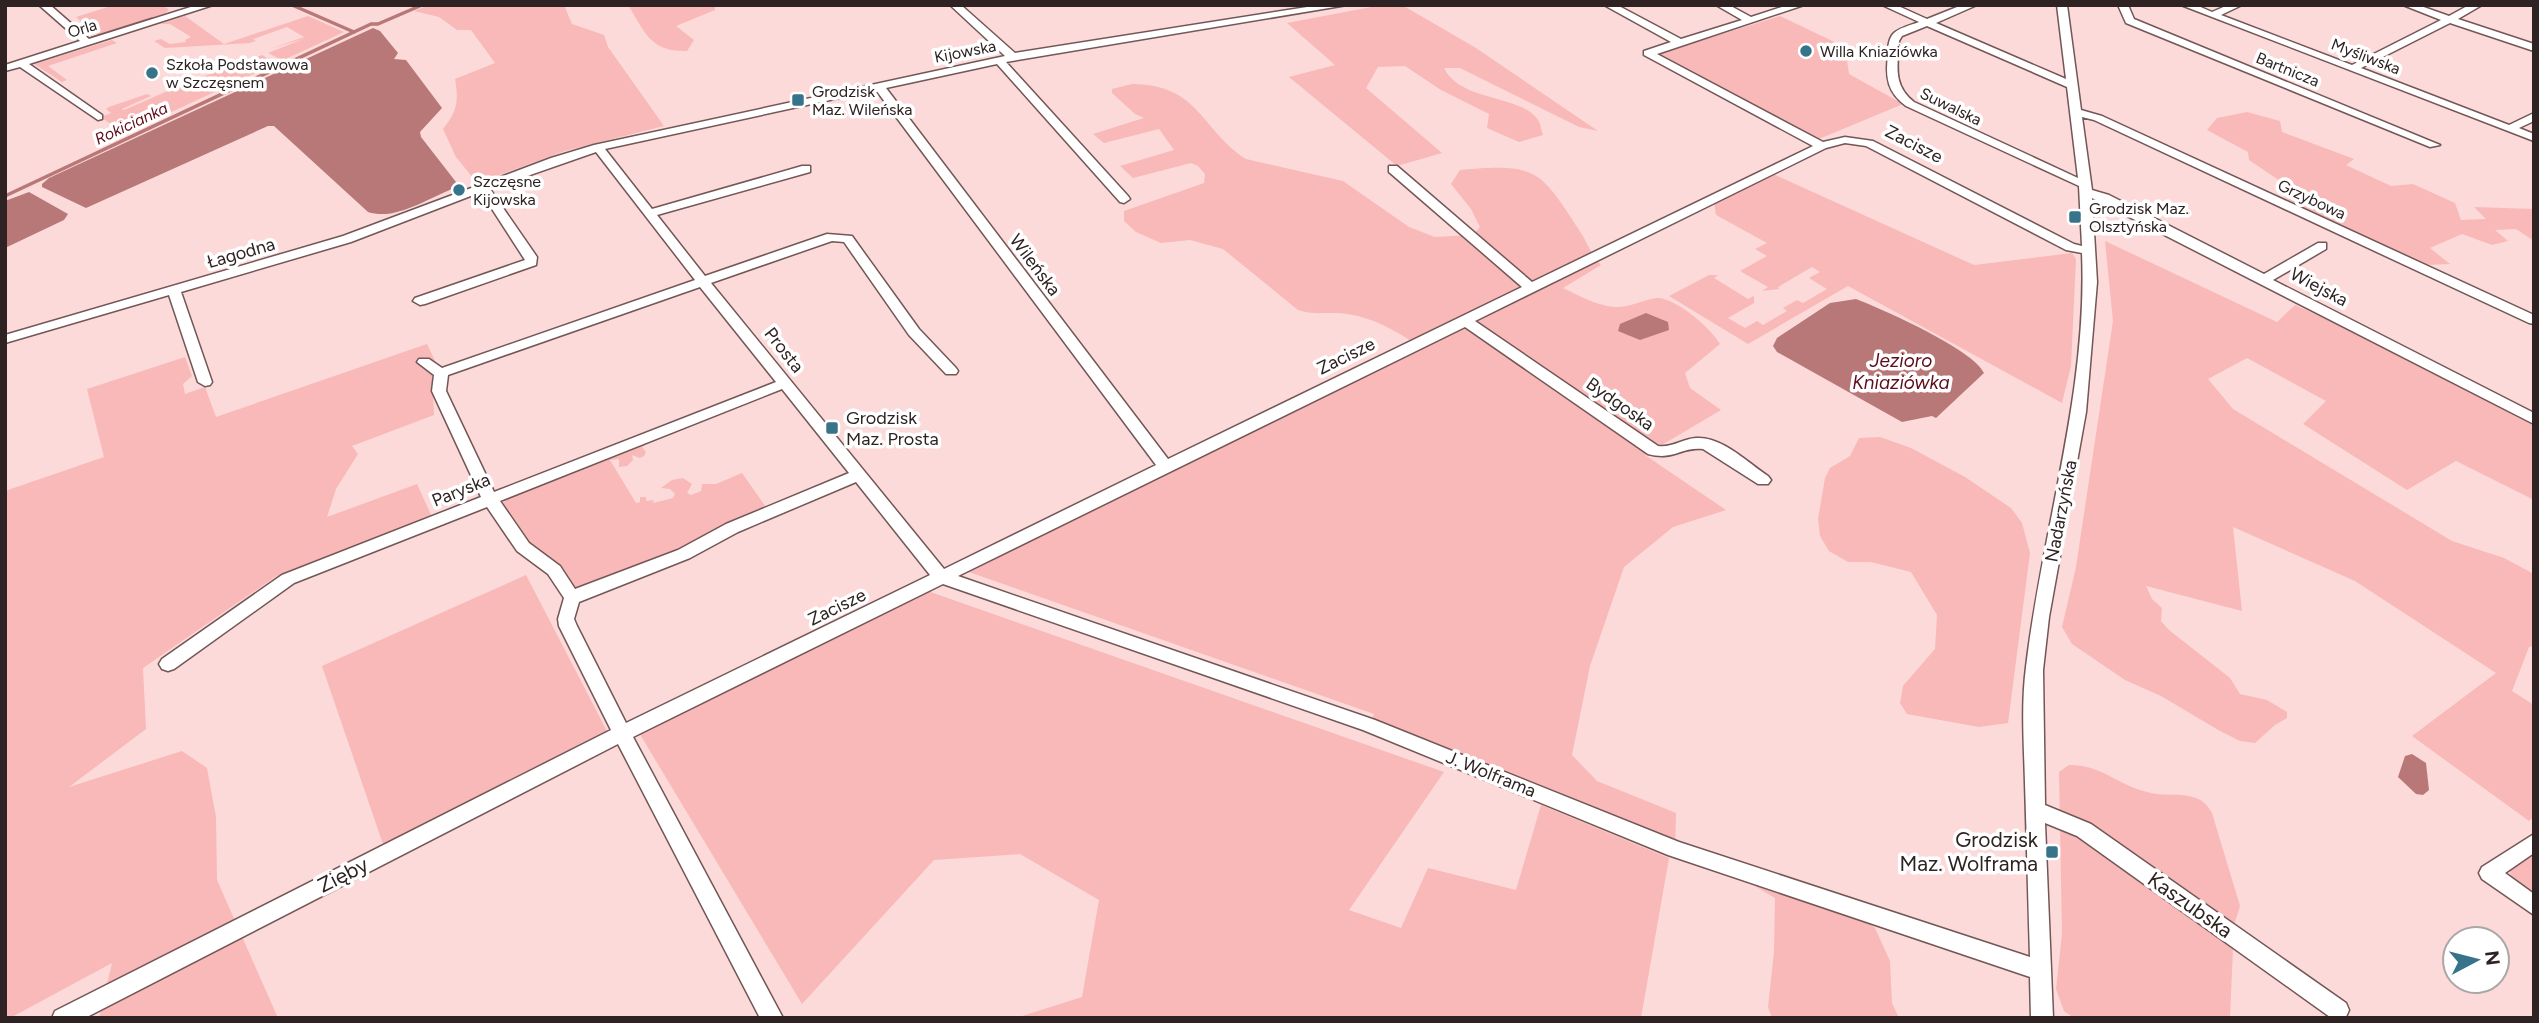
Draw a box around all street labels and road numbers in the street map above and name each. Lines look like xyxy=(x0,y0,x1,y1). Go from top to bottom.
street label: Orla xyxy=(65,15,99,42)
street label: Myśliwska xyxy=(2329,35,2403,78)
street label: Kijowska xyxy=(933,36,998,67)
street label: Bartnicza xyxy=(2253,48,2322,91)
street label: Suwalska xyxy=(1917,83,1985,129)
street label: Zacisze xyxy=(1882,120,1947,168)
street label: Grzybowa xyxy=(2275,175,2349,223)
street label: Wileńska xyxy=(1005,230,1065,300)
street label: Łagodna xyxy=(205,233,277,273)
street label: Wiejska xyxy=(2286,263,2352,311)
street label: Prosta xyxy=(760,323,808,377)
street label: Zacisze xyxy=(1313,333,1379,379)
street label: Bydgoska xyxy=(1582,373,1658,435)
street label: Nadarzyńska xyxy=(2040,458,2082,564)
street label: Paryska xyxy=(429,468,493,512)
street label: Zacisze xyxy=(804,584,870,630)
street label: J. Wolframa xyxy=(1443,746,1539,802)
street label: Zięby xyxy=(314,851,372,898)
street label: Kaszubska xyxy=(2143,866,2238,943)

